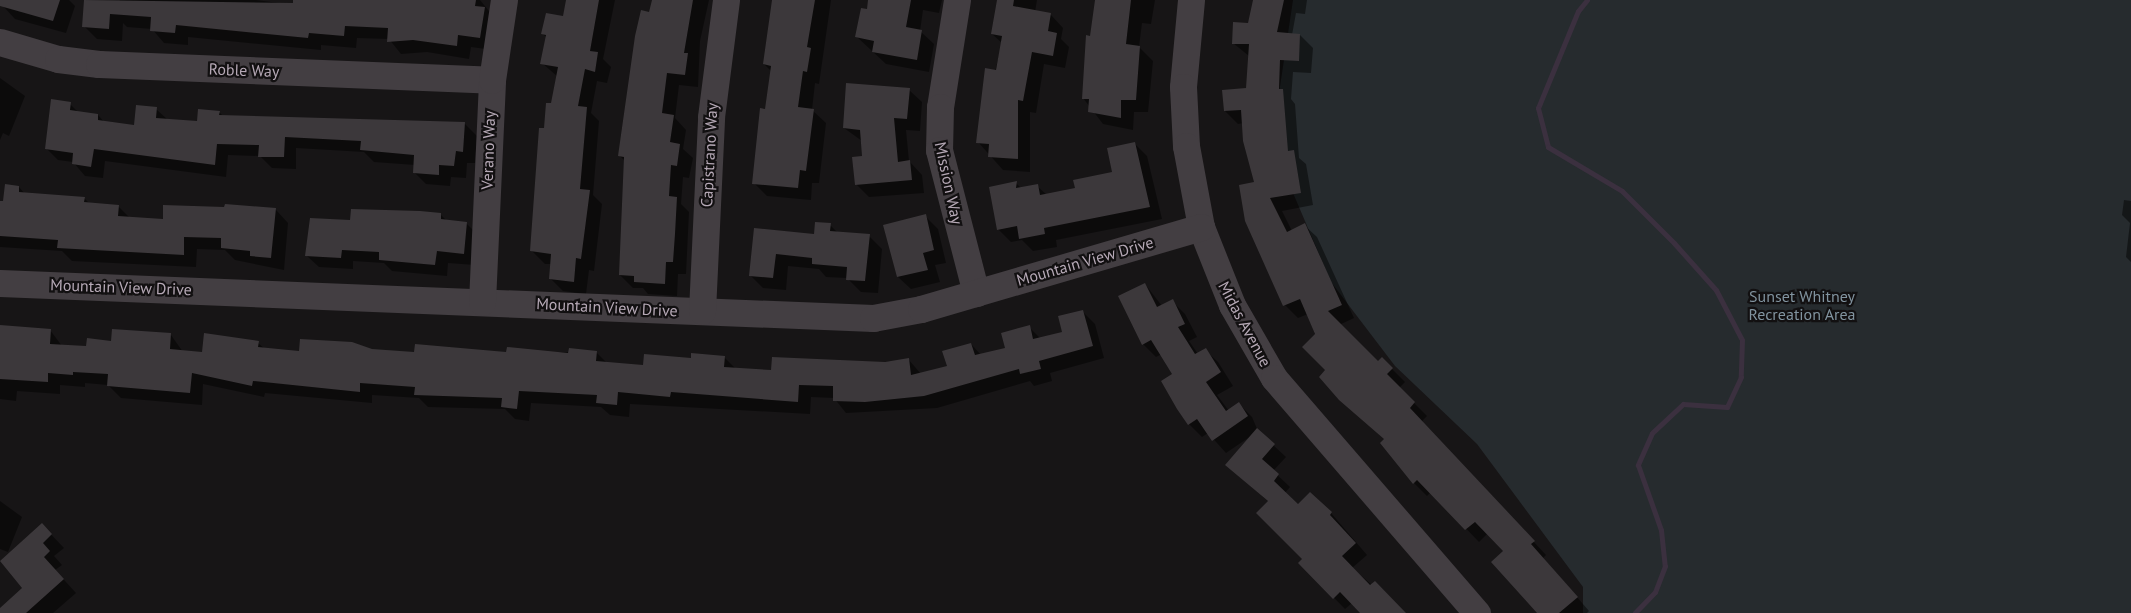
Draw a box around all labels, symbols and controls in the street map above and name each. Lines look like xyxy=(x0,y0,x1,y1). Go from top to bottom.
street label: Roble Way xyxy=(208,59,280,81)
street label: Capistrano Way xyxy=(697,102,721,208)
street label: Verano Way xyxy=(477,110,499,190)
street label: Mission Way xyxy=(931,140,967,226)
street label: Mountain View Drive xyxy=(1014,232,1156,290)
street label: Mountain View Drive xyxy=(49,275,193,299)
street label: Midas Avenue xyxy=(1214,278,1276,370)
park label: Sunset Whitney Recreation Area xyxy=(1748,286,1856,324)
street label: Mountain View Drive xyxy=(535,294,679,320)

